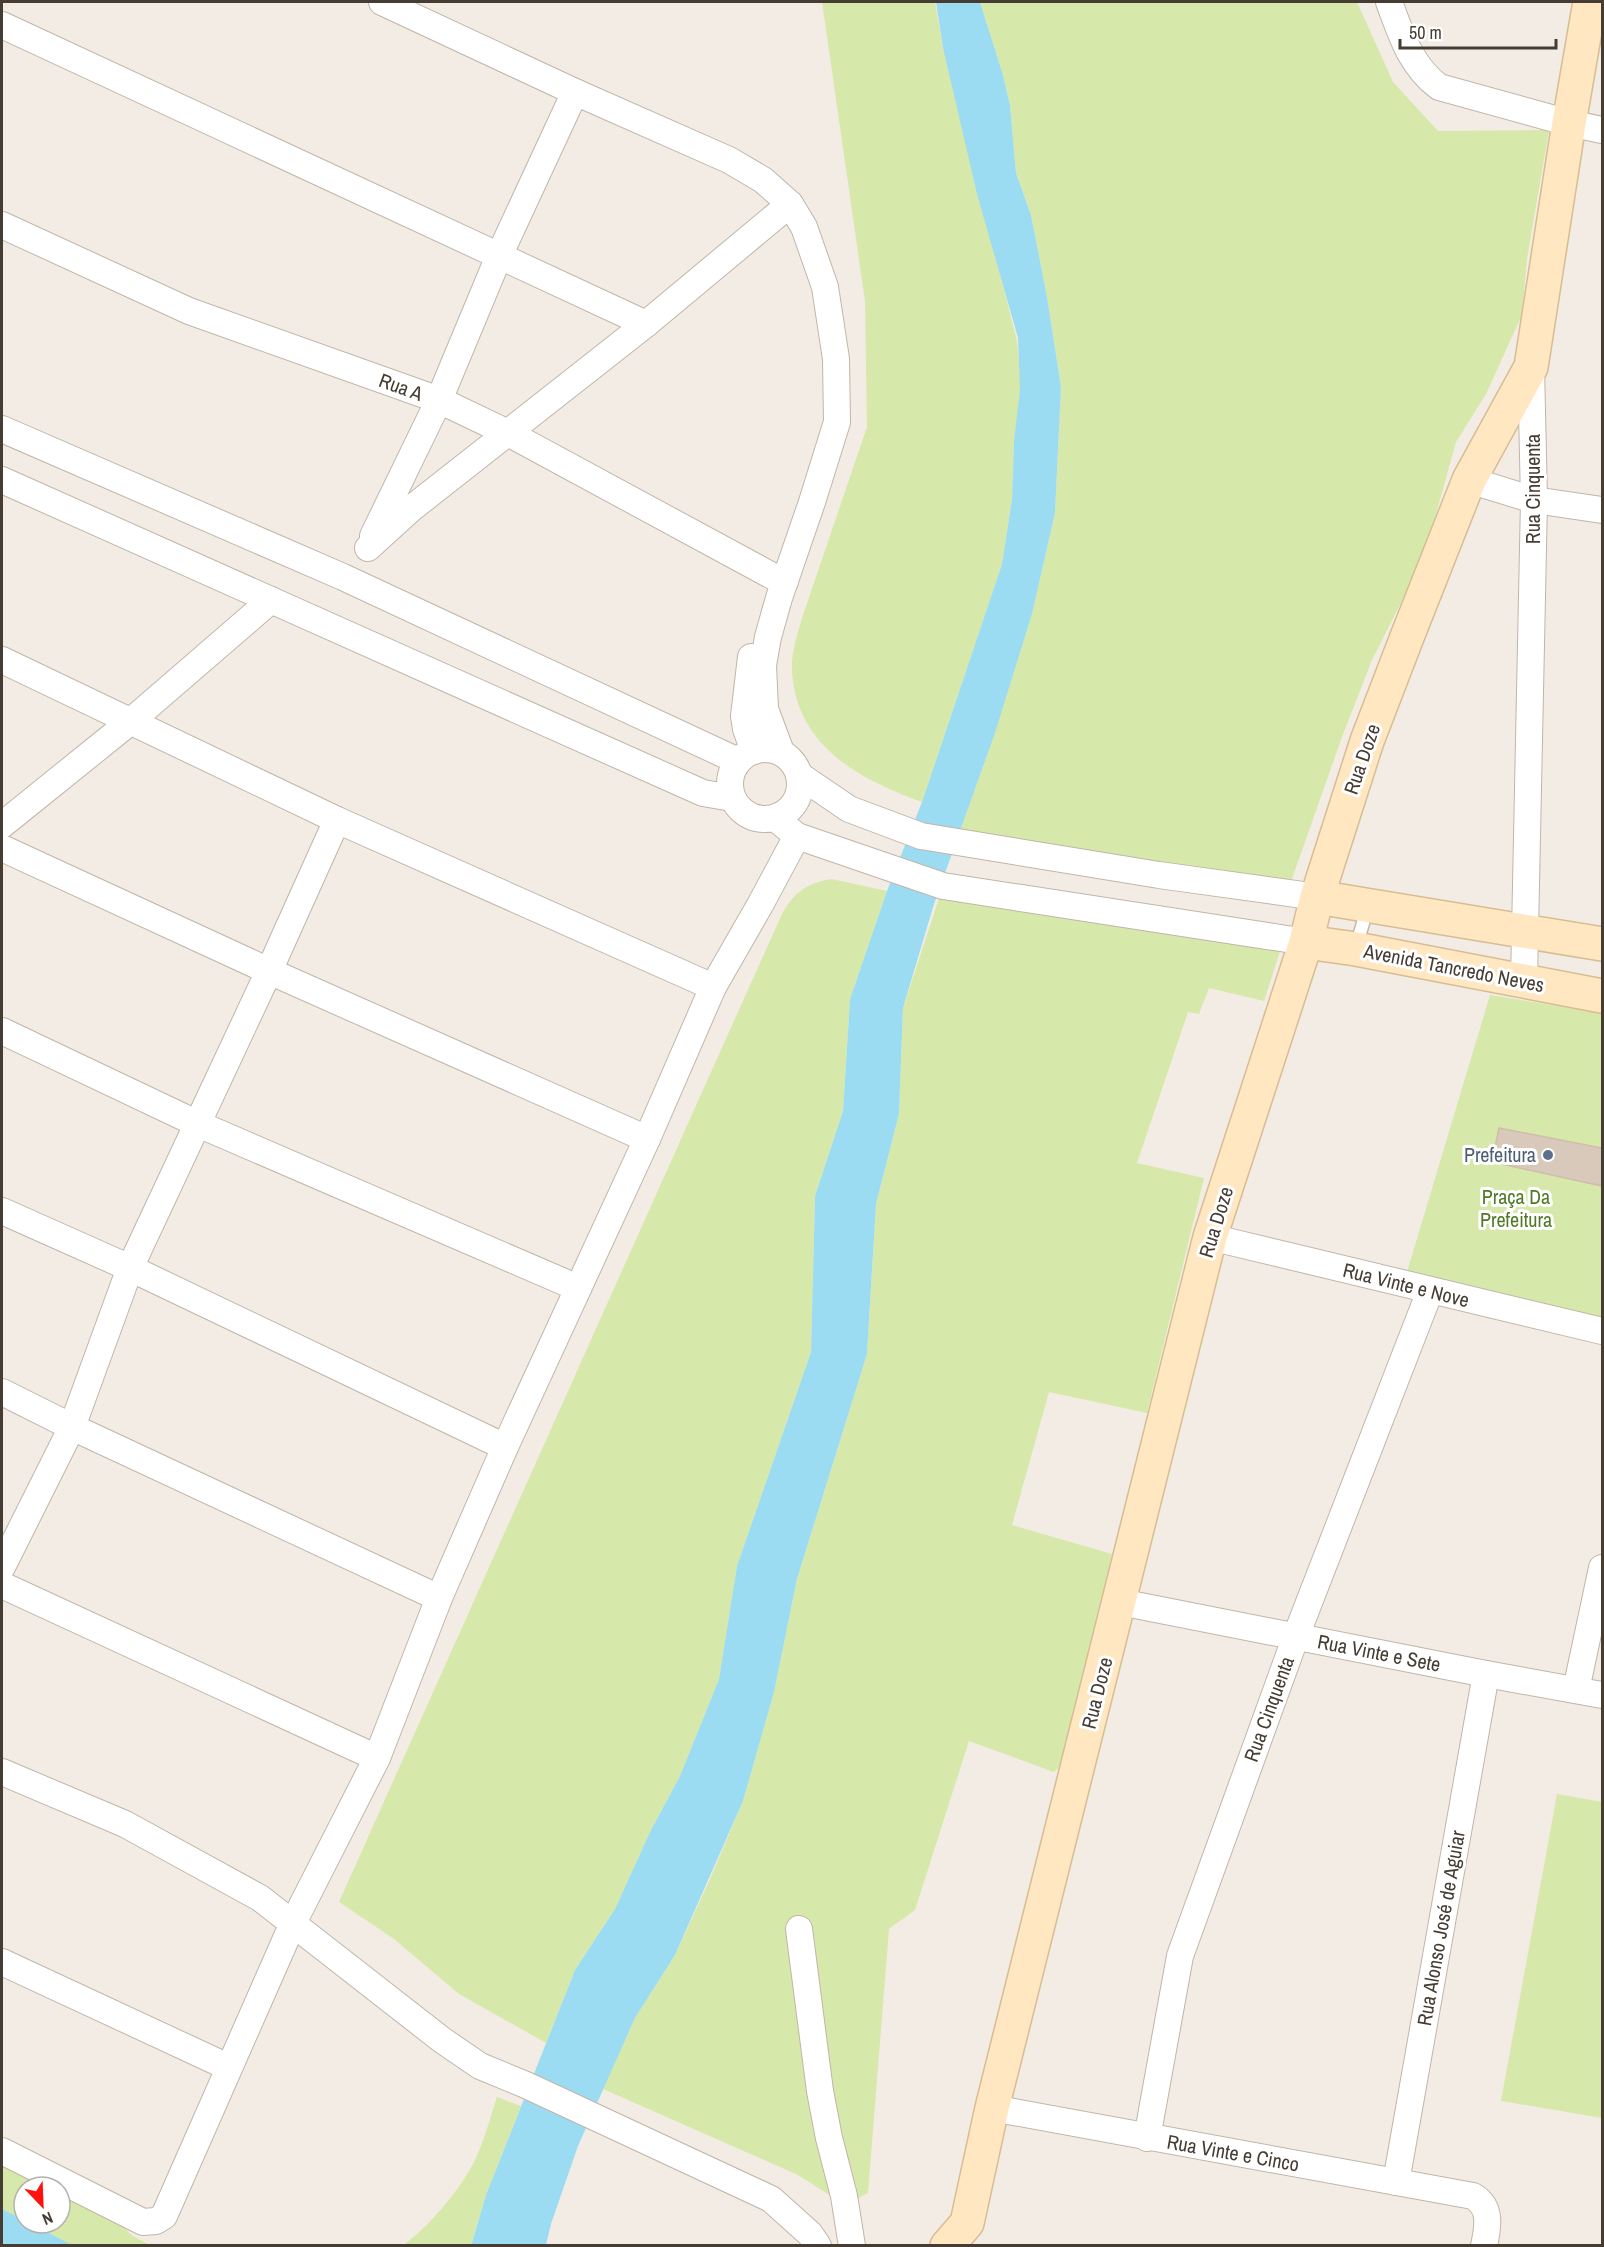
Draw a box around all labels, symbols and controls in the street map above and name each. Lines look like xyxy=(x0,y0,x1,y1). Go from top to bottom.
scale bar xyxy=(1400,12,1556,50)
text: 50 m xyxy=(1409,20,1442,45)
street label: Rua A xyxy=(376,366,427,407)
street label: Rua Cinquenta xyxy=(1519,434,1546,544)
street label: Rua Doze xyxy=(1337,720,1386,798)
street label: Avenida Tancredo Neves xyxy=(1361,937,1546,998)
place label: Prefeitura xyxy=(1464,1141,1536,1168)
marker: Prefeitura xyxy=(1541,1148,1555,1162)
street label: Rua Doze xyxy=(1192,1183,1239,1261)
park label: Praça Da Prefeitura xyxy=(1480,1183,1552,1233)
street label: Rua Vinte e Nove xyxy=(1340,1256,1472,1313)
street label: Rua Vinte e Sete xyxy=(1315,1627,1443,1678)
street label: Rua Cinquenta xyxy=(1237,1652,1300,1765)
street label: Rua Doze xyxy=(1075,1654,1118,1732)
street label: Rua Alonso José de Aguiar xyxy=(1410,1828,1471,2028)
street label: Rua Vinte e Cinco xyxy=(1165,2128,1301,2177)
north arrow xyxy=(12,2175,72,2235)
text: N xyxy=(39,2207,57,2231)

